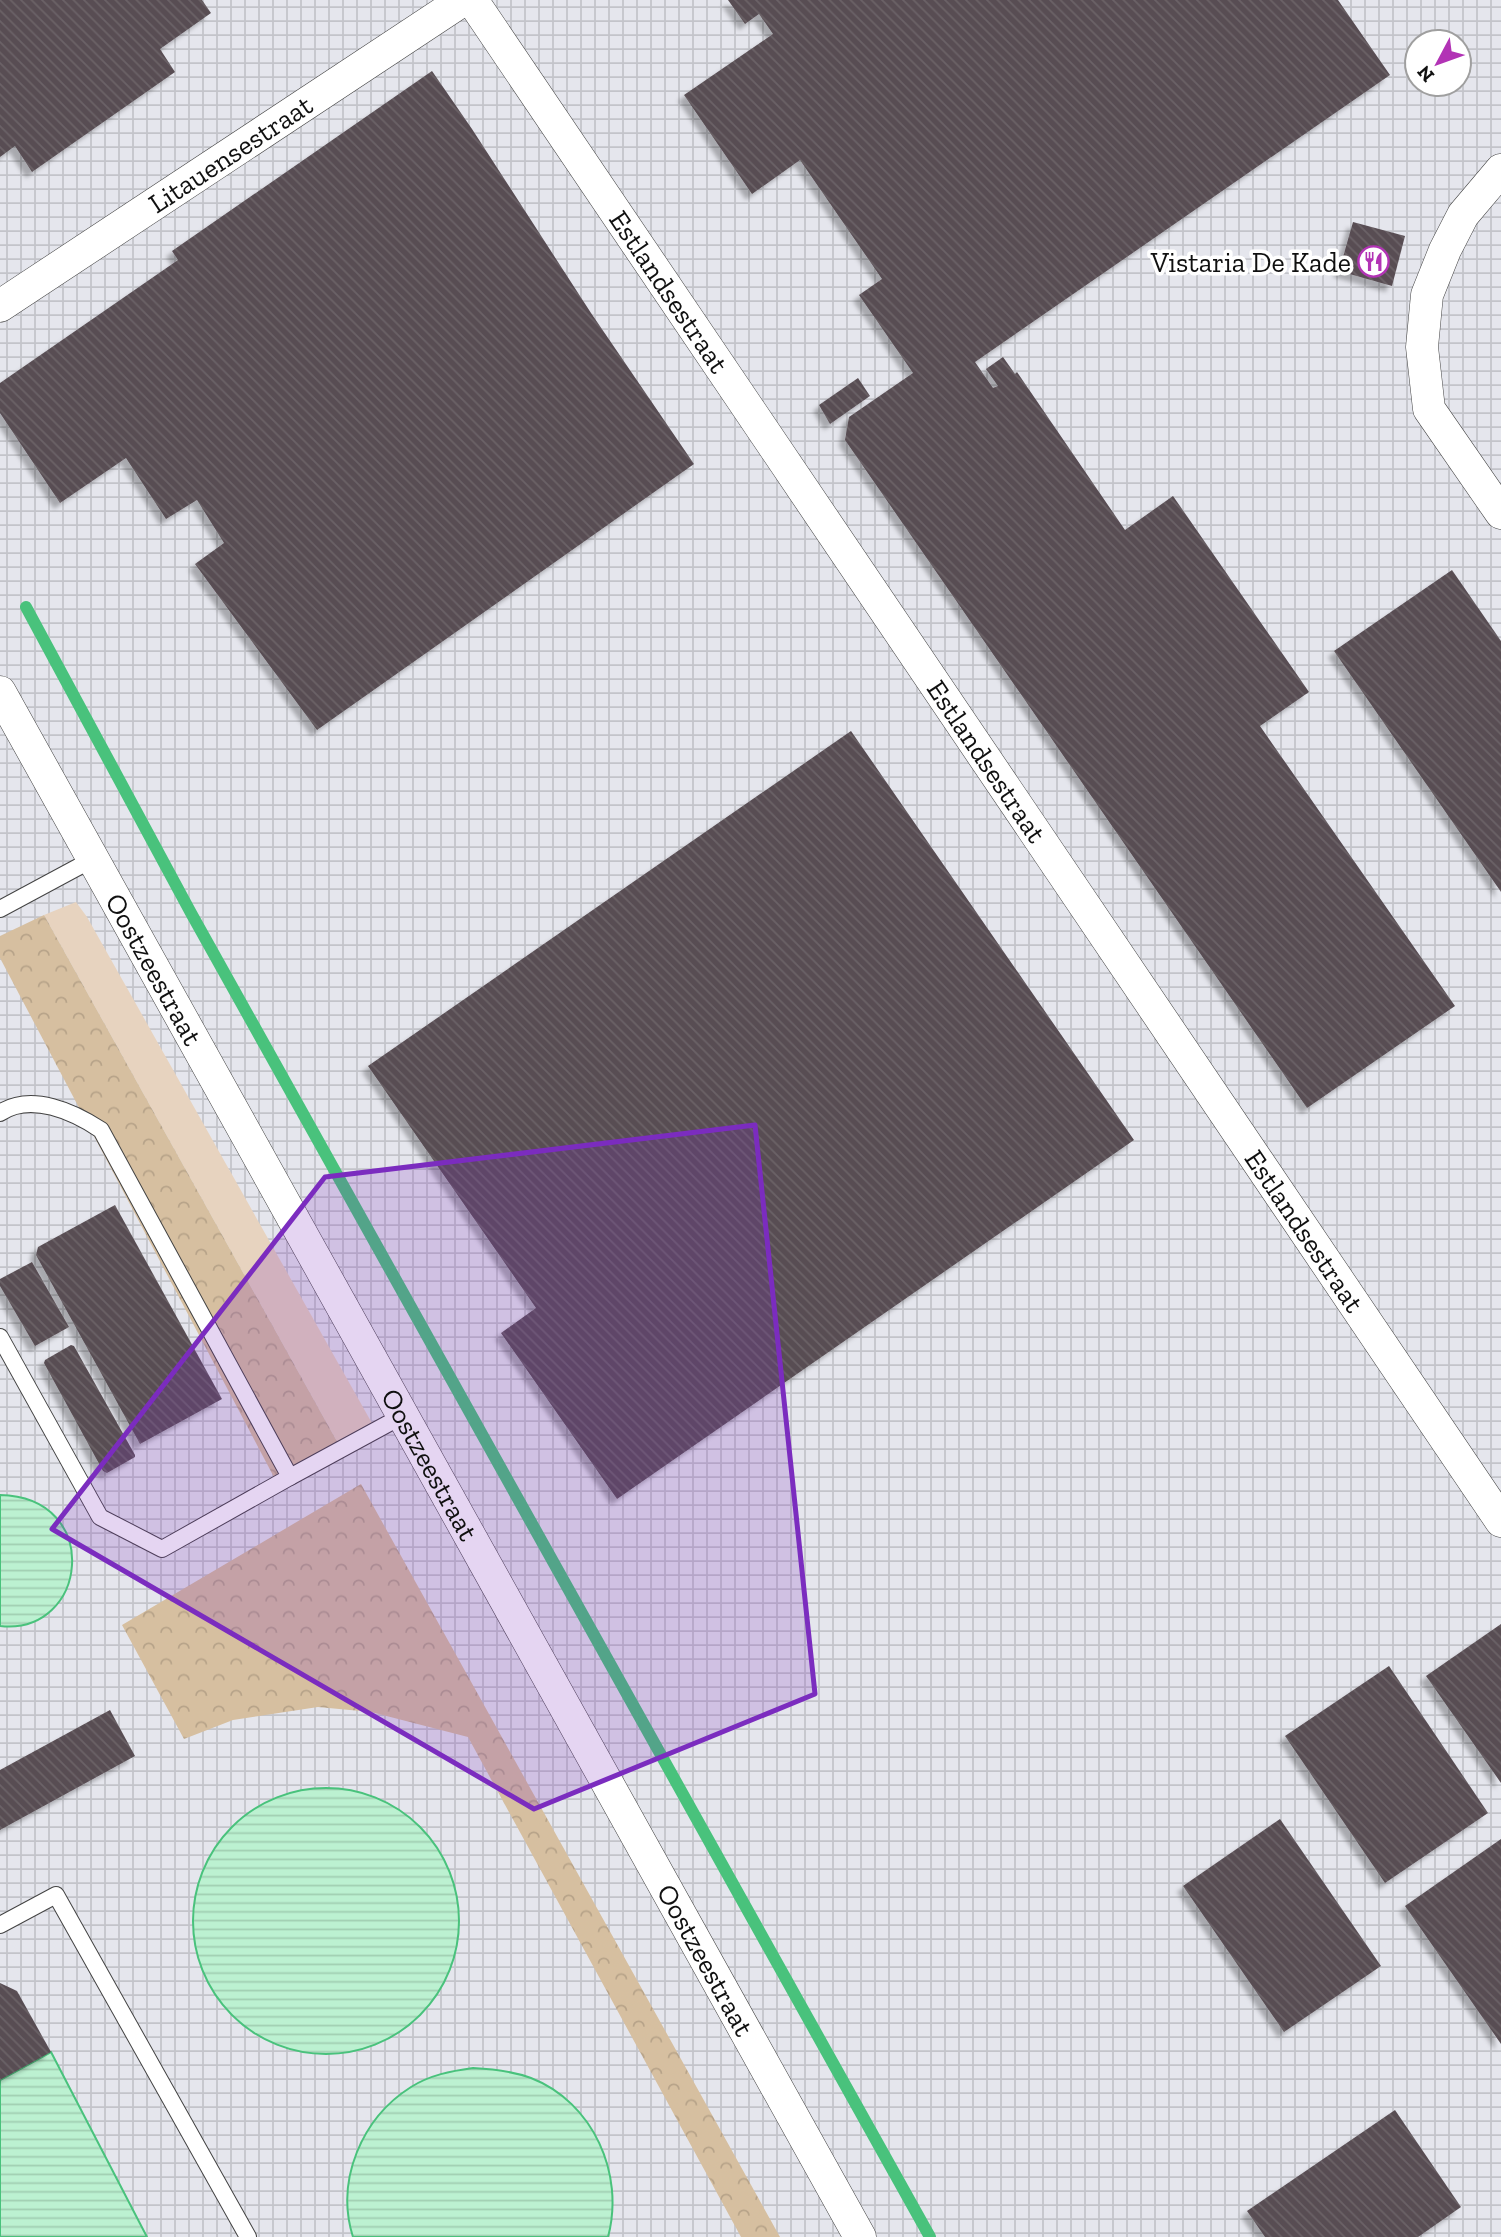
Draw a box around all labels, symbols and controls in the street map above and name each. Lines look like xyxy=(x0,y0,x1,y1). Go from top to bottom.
north arrow xyxy=(1403,28,1473,98)
text: N xyxy=(1412,61,1439,87)
street label: Litauensestraat xyxy=(142,88,319,220)
street label: Estlandsestraat xyxy=(603,204,736,380)
restaurant icon: Vistaria De Kade xyxy=(1357,245,1391,279)
place label: Vistaria De Kade xyxy=(1150,246,1351,279)
street label: Estlandsestraat xyxy=(920,674,1054,849)
street label: Oostzeestraat xyxy=(99,887,210,1051)
street label: Estlandsestraat xyxy=(1238,1143,1372,1319)
street label: Oostzeestraat xyxy=(375,1383,486,1547)
street label: Oostzeestraat xyxy=(650,1878,761,2042)

